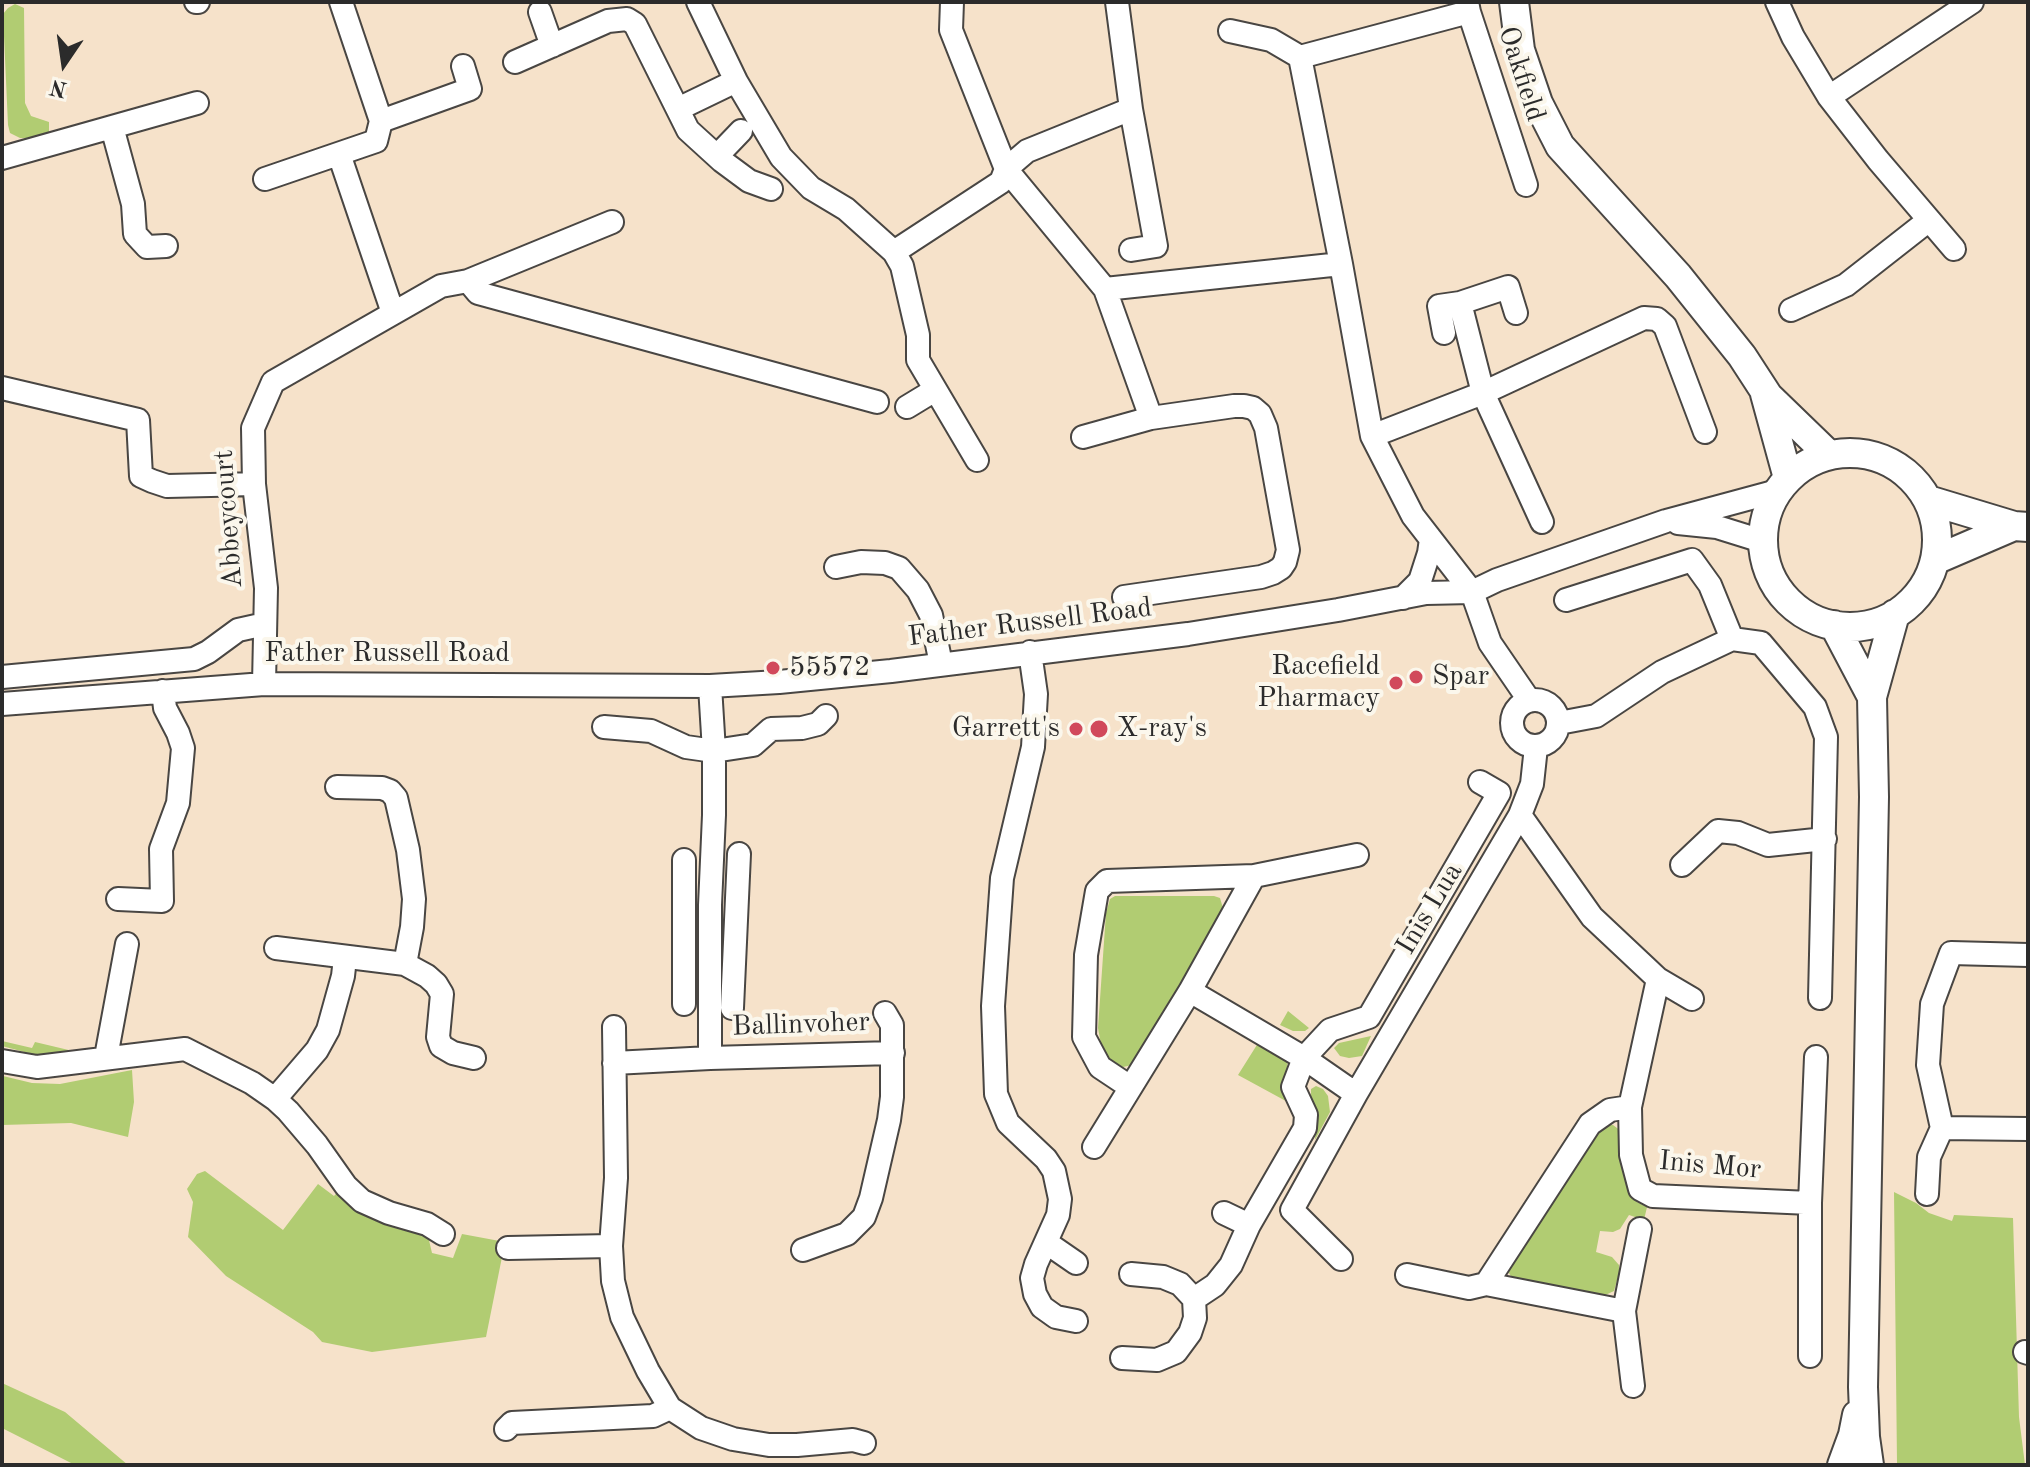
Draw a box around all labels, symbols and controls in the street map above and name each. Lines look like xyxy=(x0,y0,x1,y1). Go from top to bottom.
street label: Oakfield xyxy=(1490,22,1552,126)
north arrow xyxy=(24,24,104,104)
text: N xyxy=(48,75,69,100)
street label: Abbeycourt xyxy=(207,449,251,589)
street label: Father Russell Road xyxy=(906,591,1154,655)
street label: Father Russell Road xyxy=(264,637,510,671)
place label: Racefield Pharmacy xyxy=(1257,650,1380,716)
place label: 55572 xyxy=(789,651,870,685)
marker: 55572 xyxy=(764,659,782,677)
place label: Spar xyxy=(1432,660,1489,694)
marker: Spar xyxy=(1407,668,1425,686)
marker: Racefield Pharmacy xyxy=(1387,674,1405,692)
place label: Garrett's xyxy=(952,712,1060,746)
place label: X-ray's xyxy=(1117,712,1207,746)
marker: X-ray's xyxy=(1088,718,1110,740)
marker: Garrett's xyxy=(1067,720,1085,738)
street label: Inis Lua xyxy=(1390,857,1470,961)
street label: Ballinvoher xyxy=(731,1006,871,1044)
street label: Inis Mor xyxy=(1657,1145,1763,1187)

